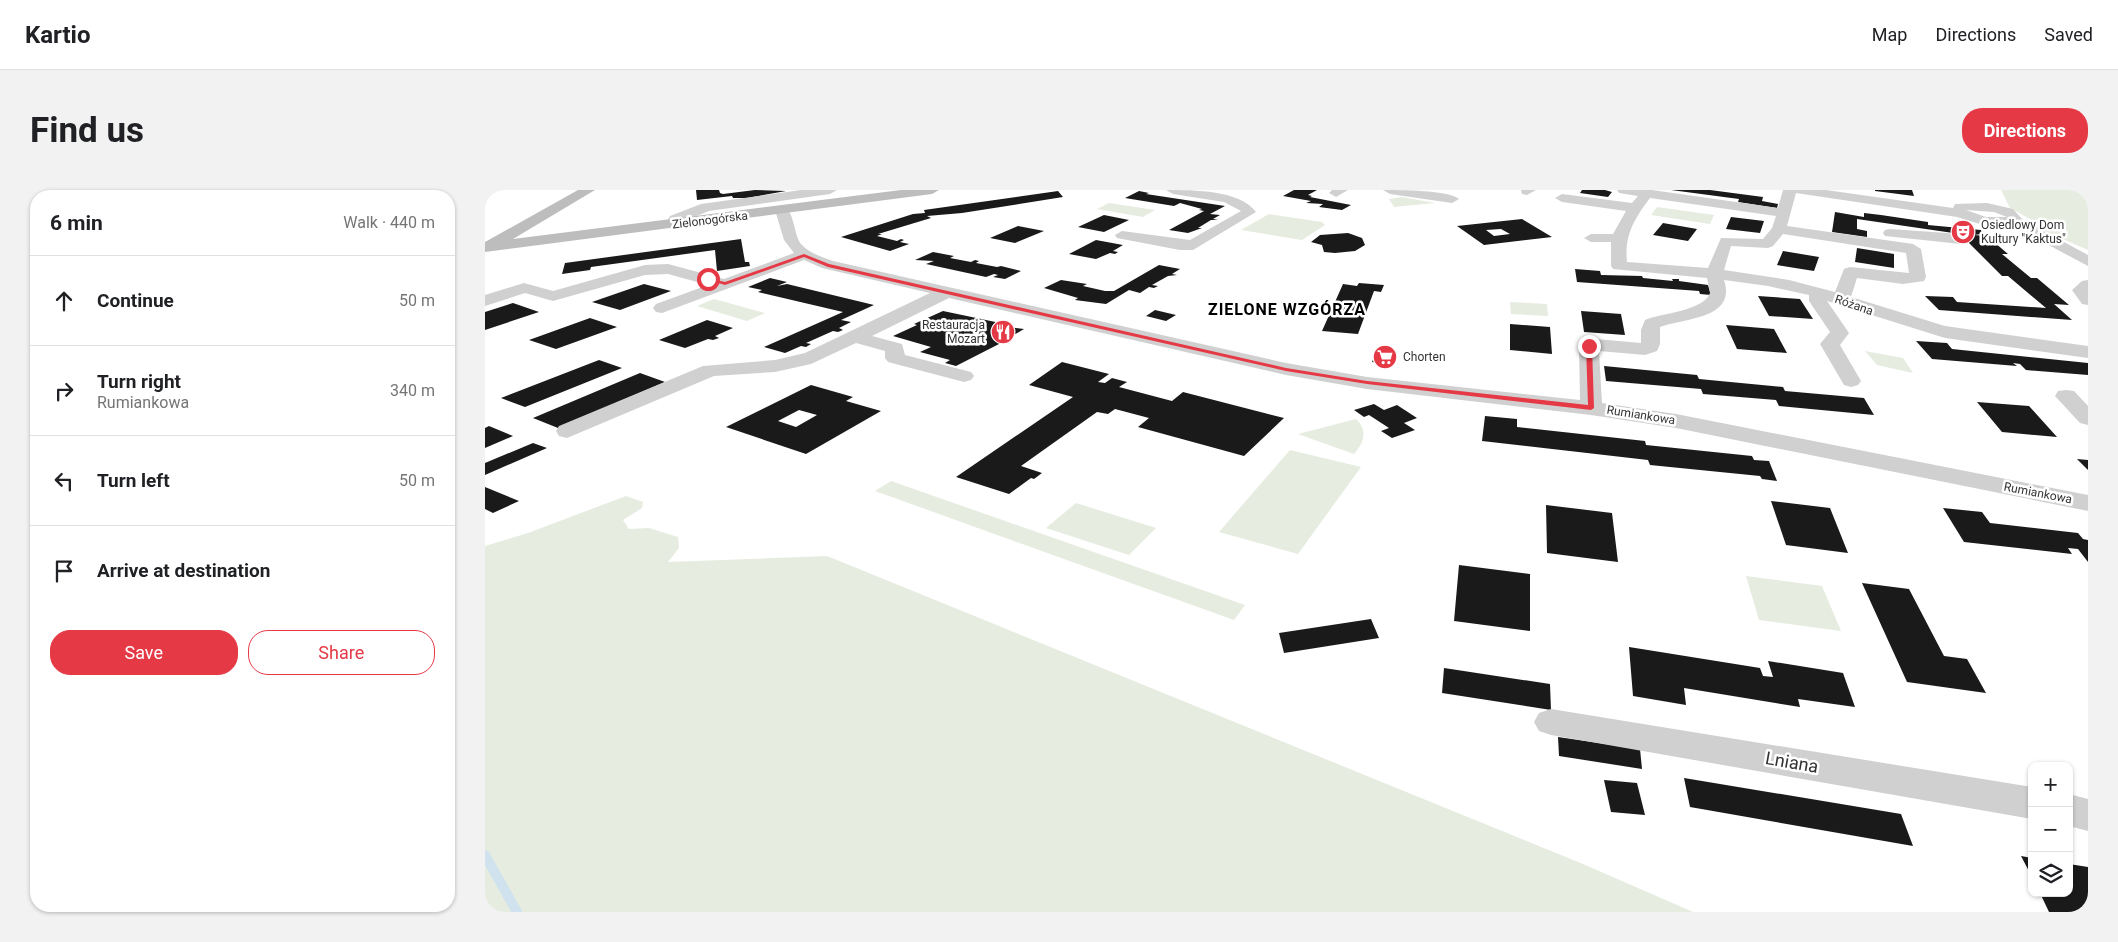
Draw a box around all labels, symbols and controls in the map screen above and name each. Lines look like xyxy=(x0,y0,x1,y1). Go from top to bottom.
text: Kartio xyxy=(25,21,91,49)
text: Map xyxy=(1872,24,1907,45)
text: Directions xyxy=(1935,24,2016,45)
text: Saved xyxy=(2044,24,2093,45)
button: Directions xyxy=(1962,108,2088,153)
text: Find us xyxy=(30,110,144,151)
street label: Zielonogórska xyxy=(671,208,749,232)
text: 6 min xyxy=(50,211,103,235)
text: Walk · 440 m xyxy=(343,213,435,232)
place label: Osiedlowy Dom Kultury "Kaktus" xyxy=(1981,218,2066,246)
theatre icon: Osiedlowy Dom Kultury "Kaktus" xyxy=(1950,219,1976,245)
route start xyxy=(697,268,720,291)
icon: ahead xyxy=(50,287,78,315)
text: Continue xyxy=(97,289,174,312)
text: 50 m xyxy=(399,291,435,310)
street label: Różana xyxy=(1833,292,1875,318)
district label: ZIELONE WZGÓRZA xyxy=(1208,300,1366,319)
place label: Restauracja Mozart xyxy=(922,318,985,346)
restaurant icon: Restauracja Mozart xyxy=(990,319,1016,345)
route end xyxy=(1578,335,1601,358)
supermarket icon: Chorten xyxy=(1372,344,1398,370)
place label: Chorten xyxy=(1403,350,1446,364)
text: Turn right xyxy=(97,370,181,393)
icon: right xyxy=(50,377,78,405)
text: 340 m xyxy=(390,381,435,400)
text: Rumiankowa xyxy=(97,393,189,412)
street label: Rumiankowa xyxy=(1606,403,1676,427)
icon: left xyxy=(50,467,78,495)
text: Turn left xyxy=(97,469,170,492)
text: 50 m xyxy=(399,471,435,490)
street label: Rumiankowa xyxy=(2003,480,2073,506)
icon: arrive xyxy=(50,557,78,585)
text: Arrive at destination xyxy=(97,559,270,582)
button: Save xyxy=(50,630,238,675)
button: Share xyxy=(248,630,435,675)
street label: Lniana xyxy=(1764,747,1820,777)
map controls xyxy=(2028,762,2073,897)
button: + xyxy=(2028,762,2073,807)
button: − xyxy=(2028,807,2073,852)
button: layers xyxy=(2028,852,2073,897)

